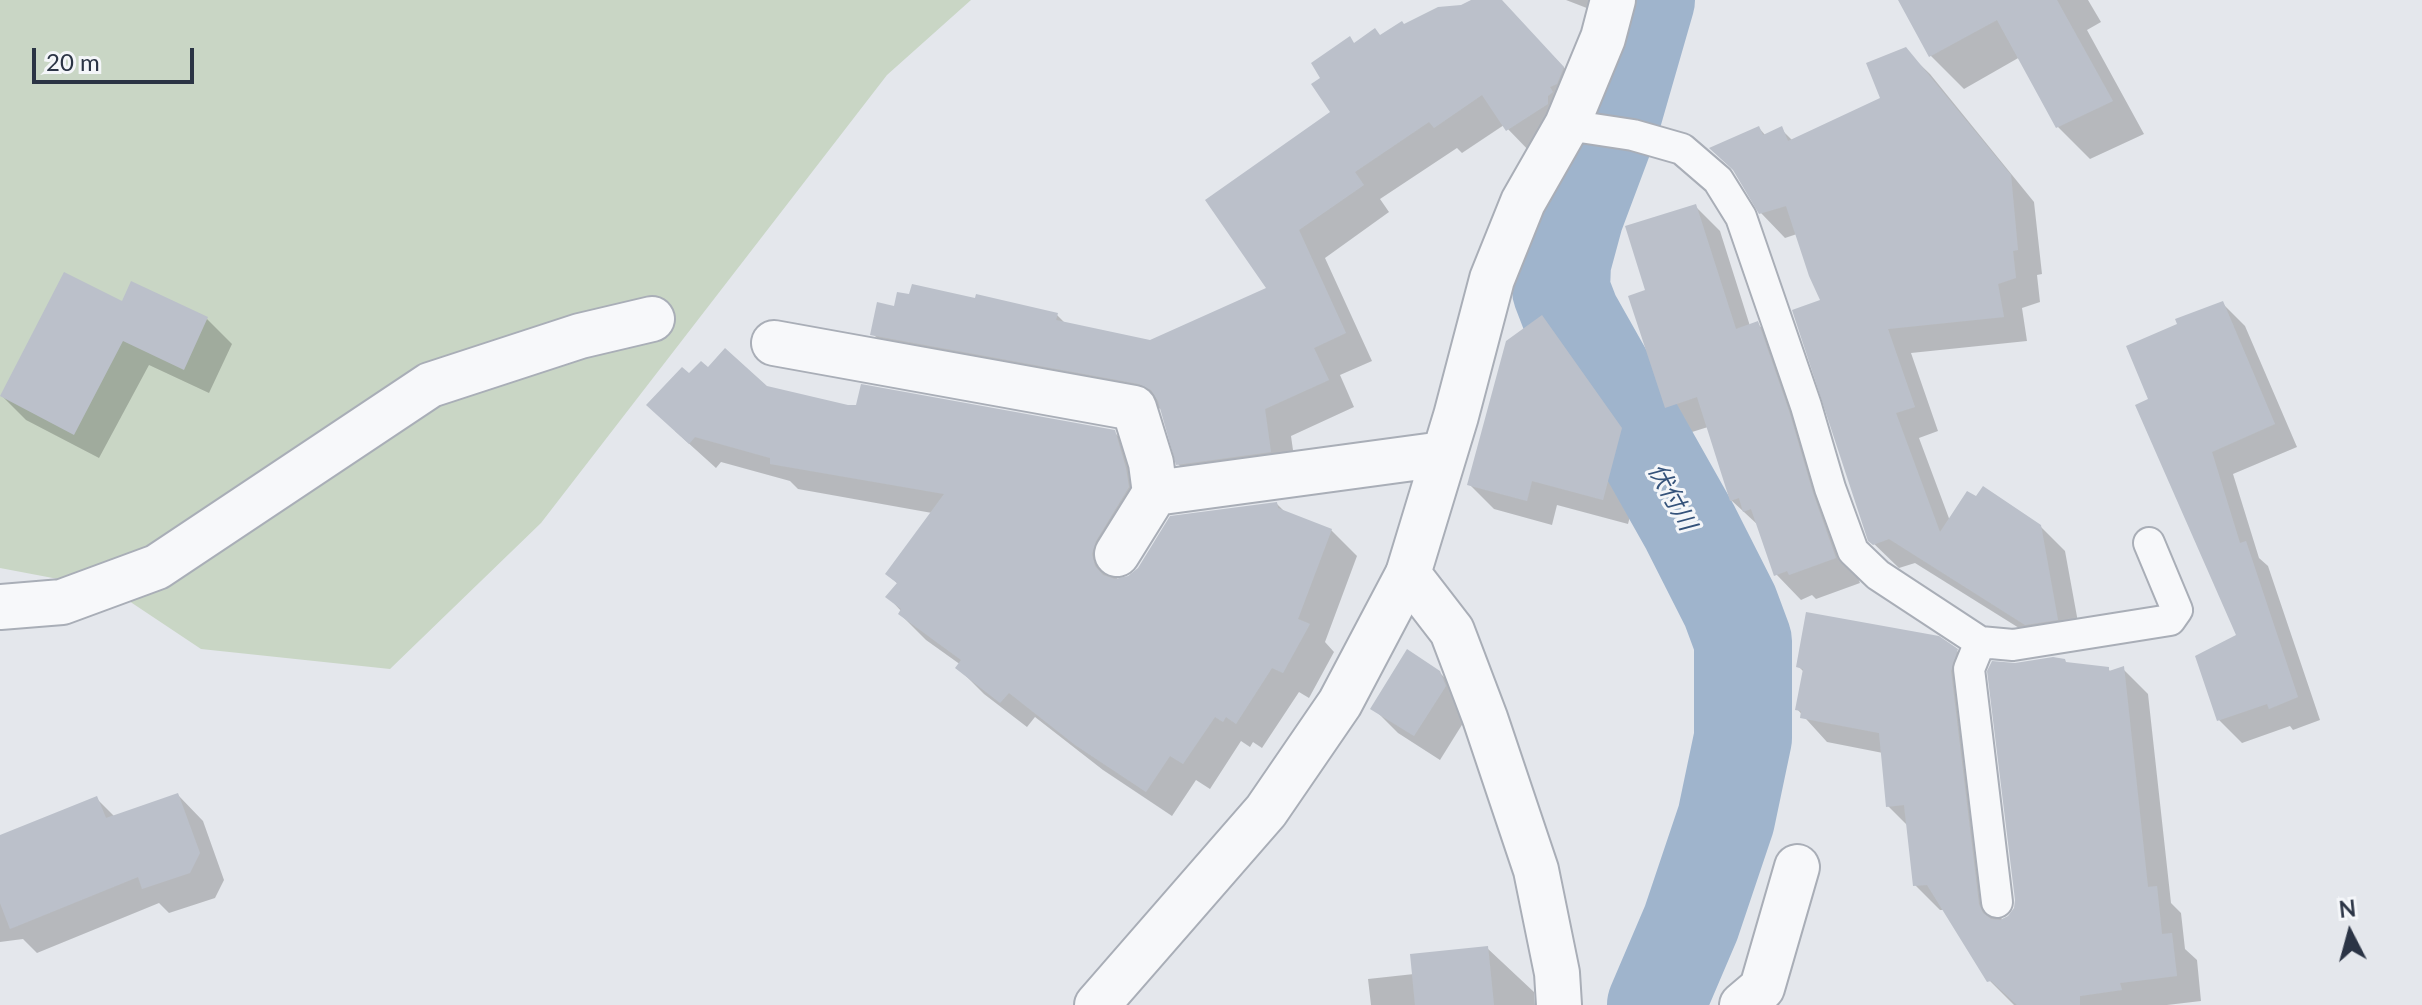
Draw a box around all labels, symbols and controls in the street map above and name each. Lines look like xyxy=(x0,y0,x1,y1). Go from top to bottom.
scale bar xyxy=(36,32,198,82)
text: 20 m xyxy=(46,47,100,76)
water label: 伏付川 xyxy=(1642,459,1702,535)
north arrow xyxy=(2310,893,2390,973)
text: N xyxy=(2338,894,2357,923)

